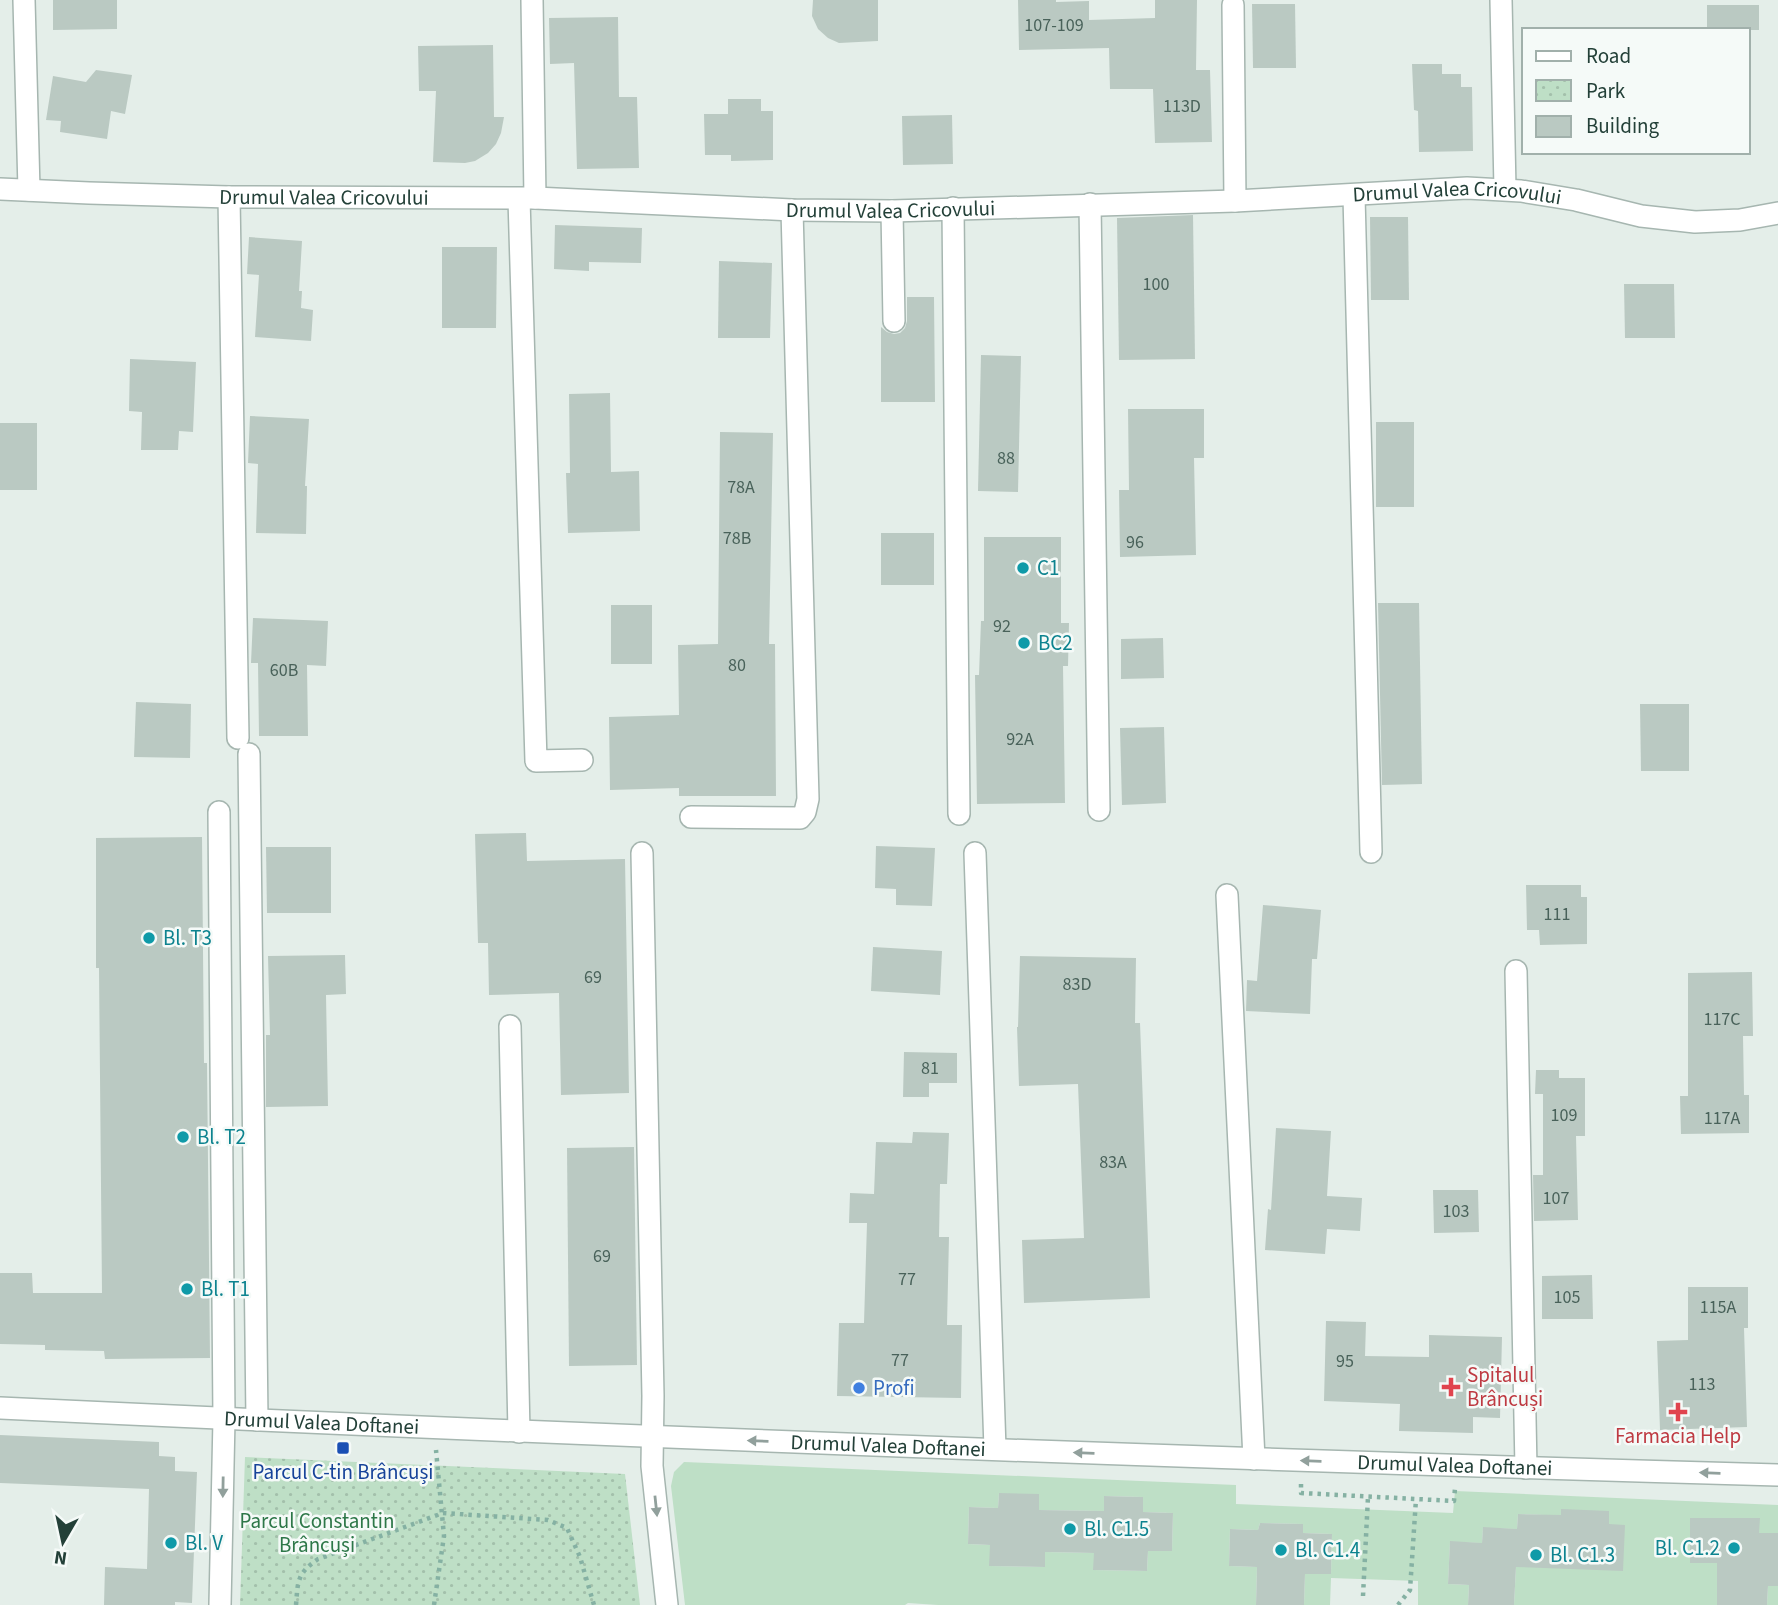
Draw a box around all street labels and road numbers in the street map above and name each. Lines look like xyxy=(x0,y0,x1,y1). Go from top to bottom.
street label: Drumul Valea Cricovului xyxy=(1352,173,1564,212)
street label: Drumul Valea Cricovului xyxy=(219,182,429,213)
street label: Drumul Valea Cricovului xyxy=(786,193,996,226)
street label: Drumul Valea Doftanei xyxy=(223,1403,420,1442)
street label: Drumul Valea Doftanei xyxy=(790,1427,986,1464)
street label: Drumul Valea Doftanei xyxy=(1357,1447,1553,1483)

